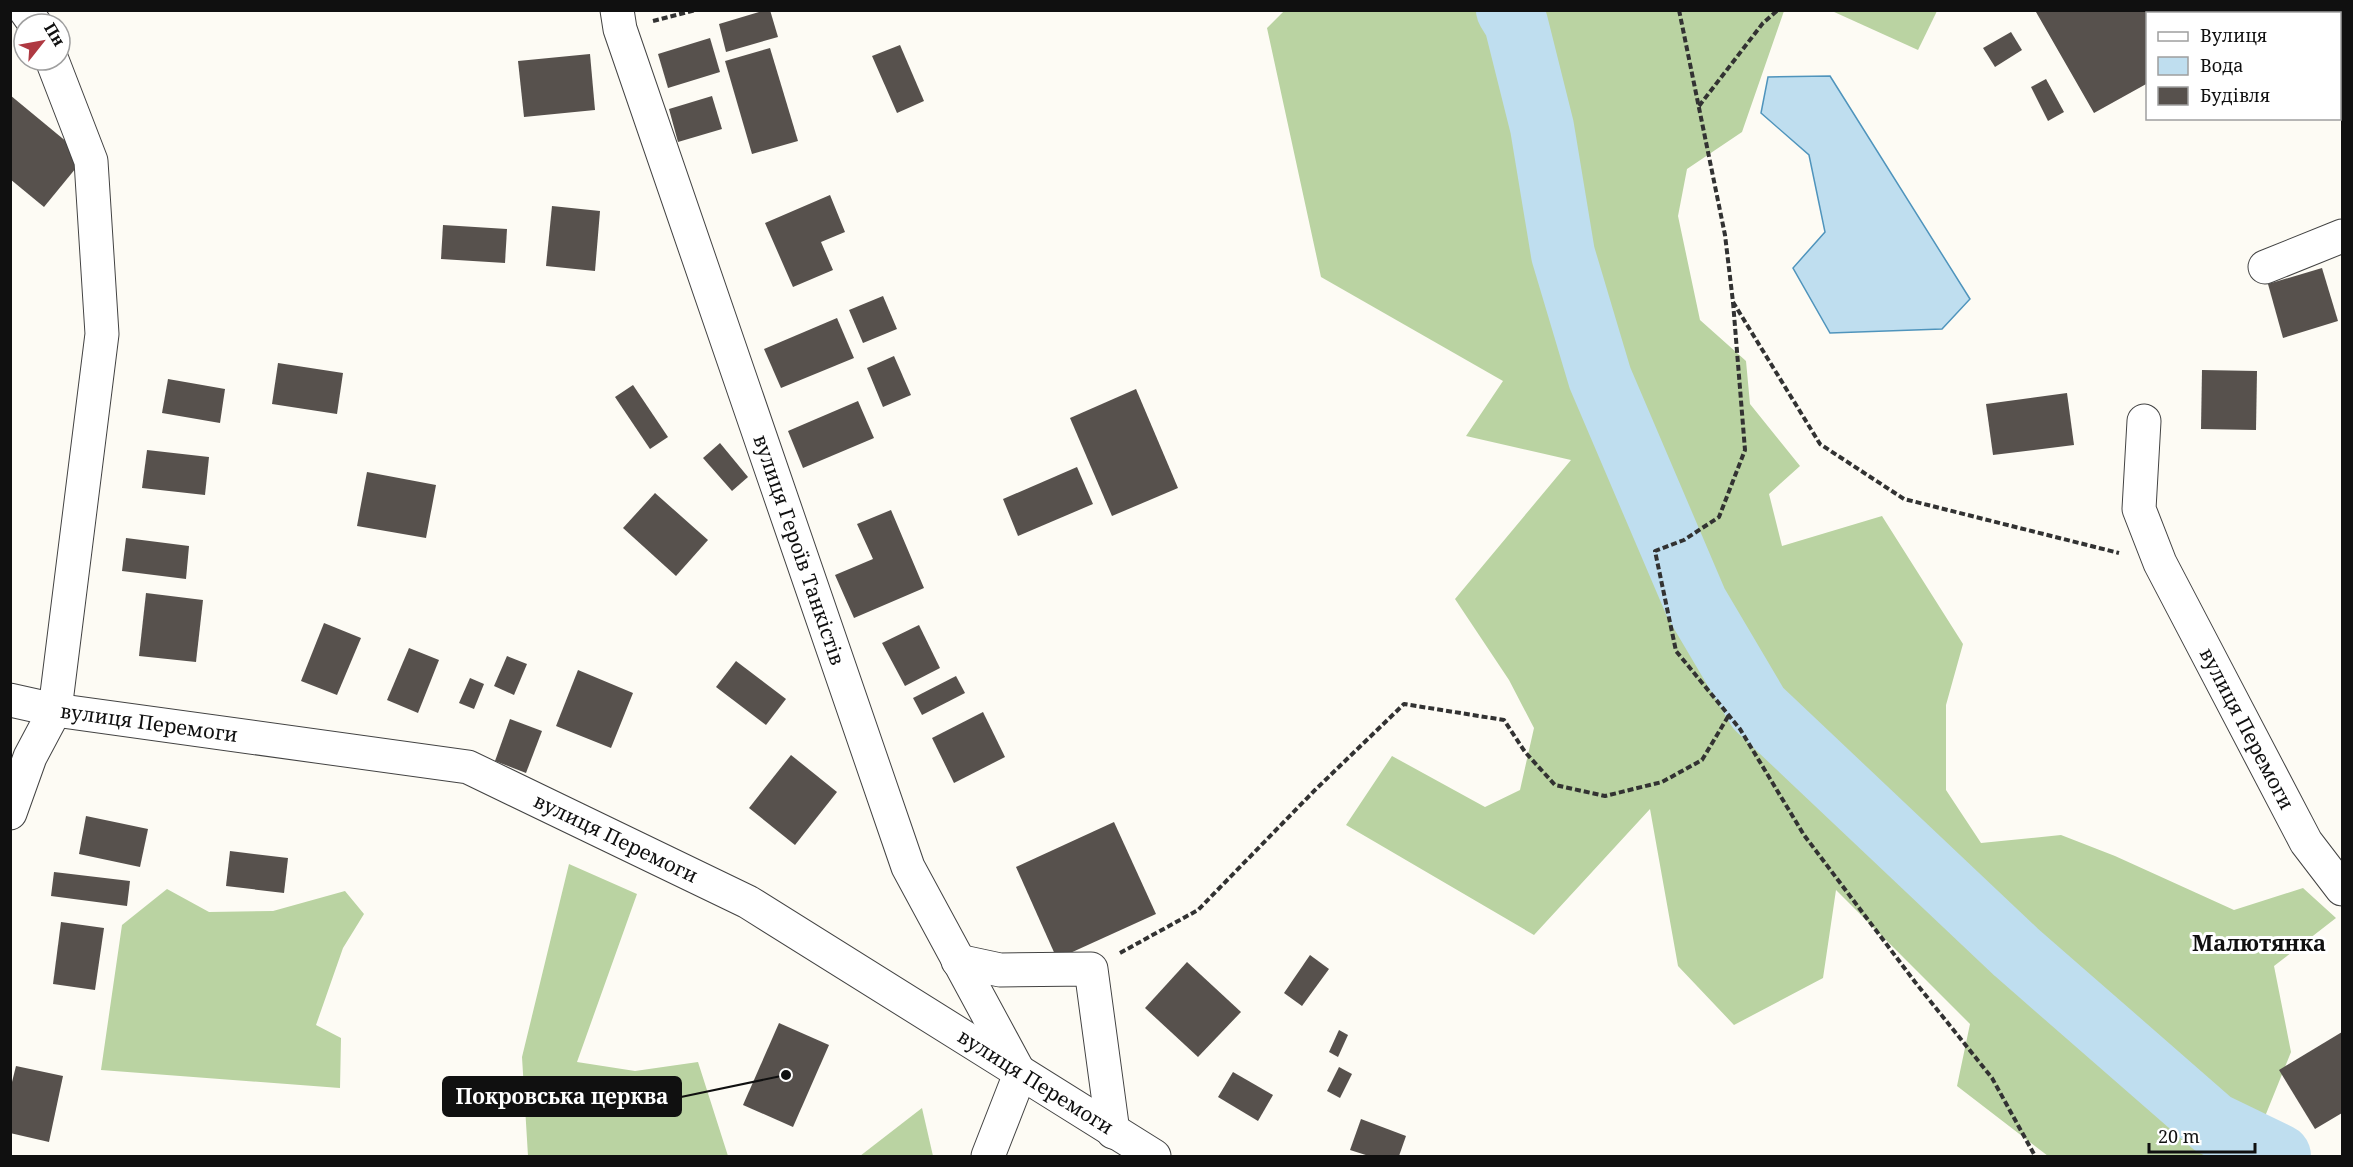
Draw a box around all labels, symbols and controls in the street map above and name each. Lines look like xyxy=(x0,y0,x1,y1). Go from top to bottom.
north arrow xyxy=(12,12,72,72)
legend xyxy=(2146,12,2341,120)
text: Пн xyxy=(39,18,70,50)
text: Вулиця xyxy=(2200,23,2267,47)
text: Вода xyxy=(2200,53,2244,77)
text: Будівля xyxy=(2200,83,2270,107)
street label: вулиця Героїв Танкістів xyxy=(747,431,852,668)
street label: вулиця Перемоги xyxy=(2194,643,2301,814)
street label: вулиця Перемоги xyxy=(59,697,240,748)
street label: вулиця Перемоги xyxy=(529,787,702,889)
district label: Малютянка xyxy=(2192,927,2326,957)
street label: вулиця Перемоги xyxy=(953,1023,1119,1140)
callout: Покровська церква xyxy=(443,1077,681,1116)
text: Покровська церква xyxy=(455,1082,669,1110)
scale bar xyxy=(2149,1116,2256,1154)
text: 20 m xyxy=(2158,1124,2200,1148)

